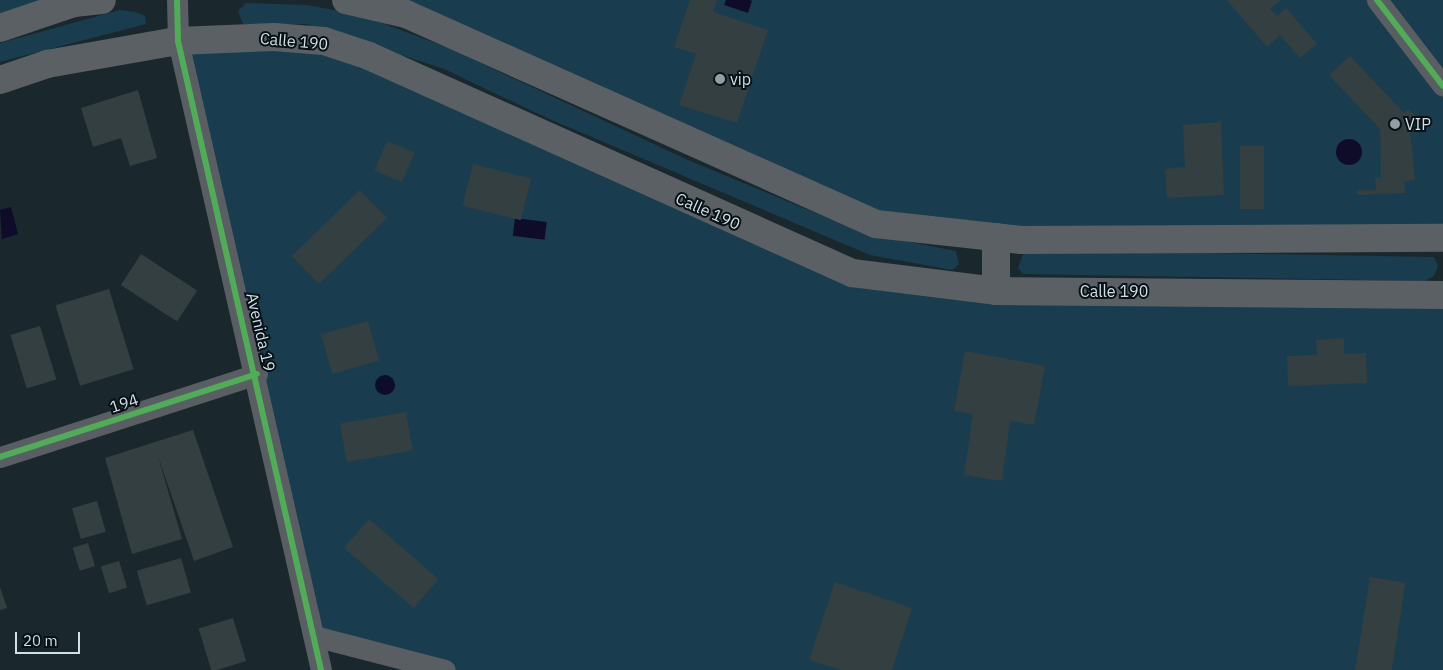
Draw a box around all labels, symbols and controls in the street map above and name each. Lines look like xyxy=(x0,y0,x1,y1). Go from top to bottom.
street label: Calle 190 xyxy=(259,28,329,54)
place label: vip xyxy=(730,69,751,89)
marker: vip xyxy=(714,73,726,85)
place label: VIP xyxy=(1405,114,1431,134)
marker: VIP xyxy=(1389,118,1401,130)
street label: Calle 190 xyxy=(673,188,743,234)
street label: Calle 190 xyxy=(1080,281,1148,301)
street label: Avenida 19 xyxy=(243,291,279,373)
street label: 194 xyxy=(107,389,141,417)
scale bar xyxy=(18,622,82,654)
text: 20 m xyxy=(23,631,58,650)

